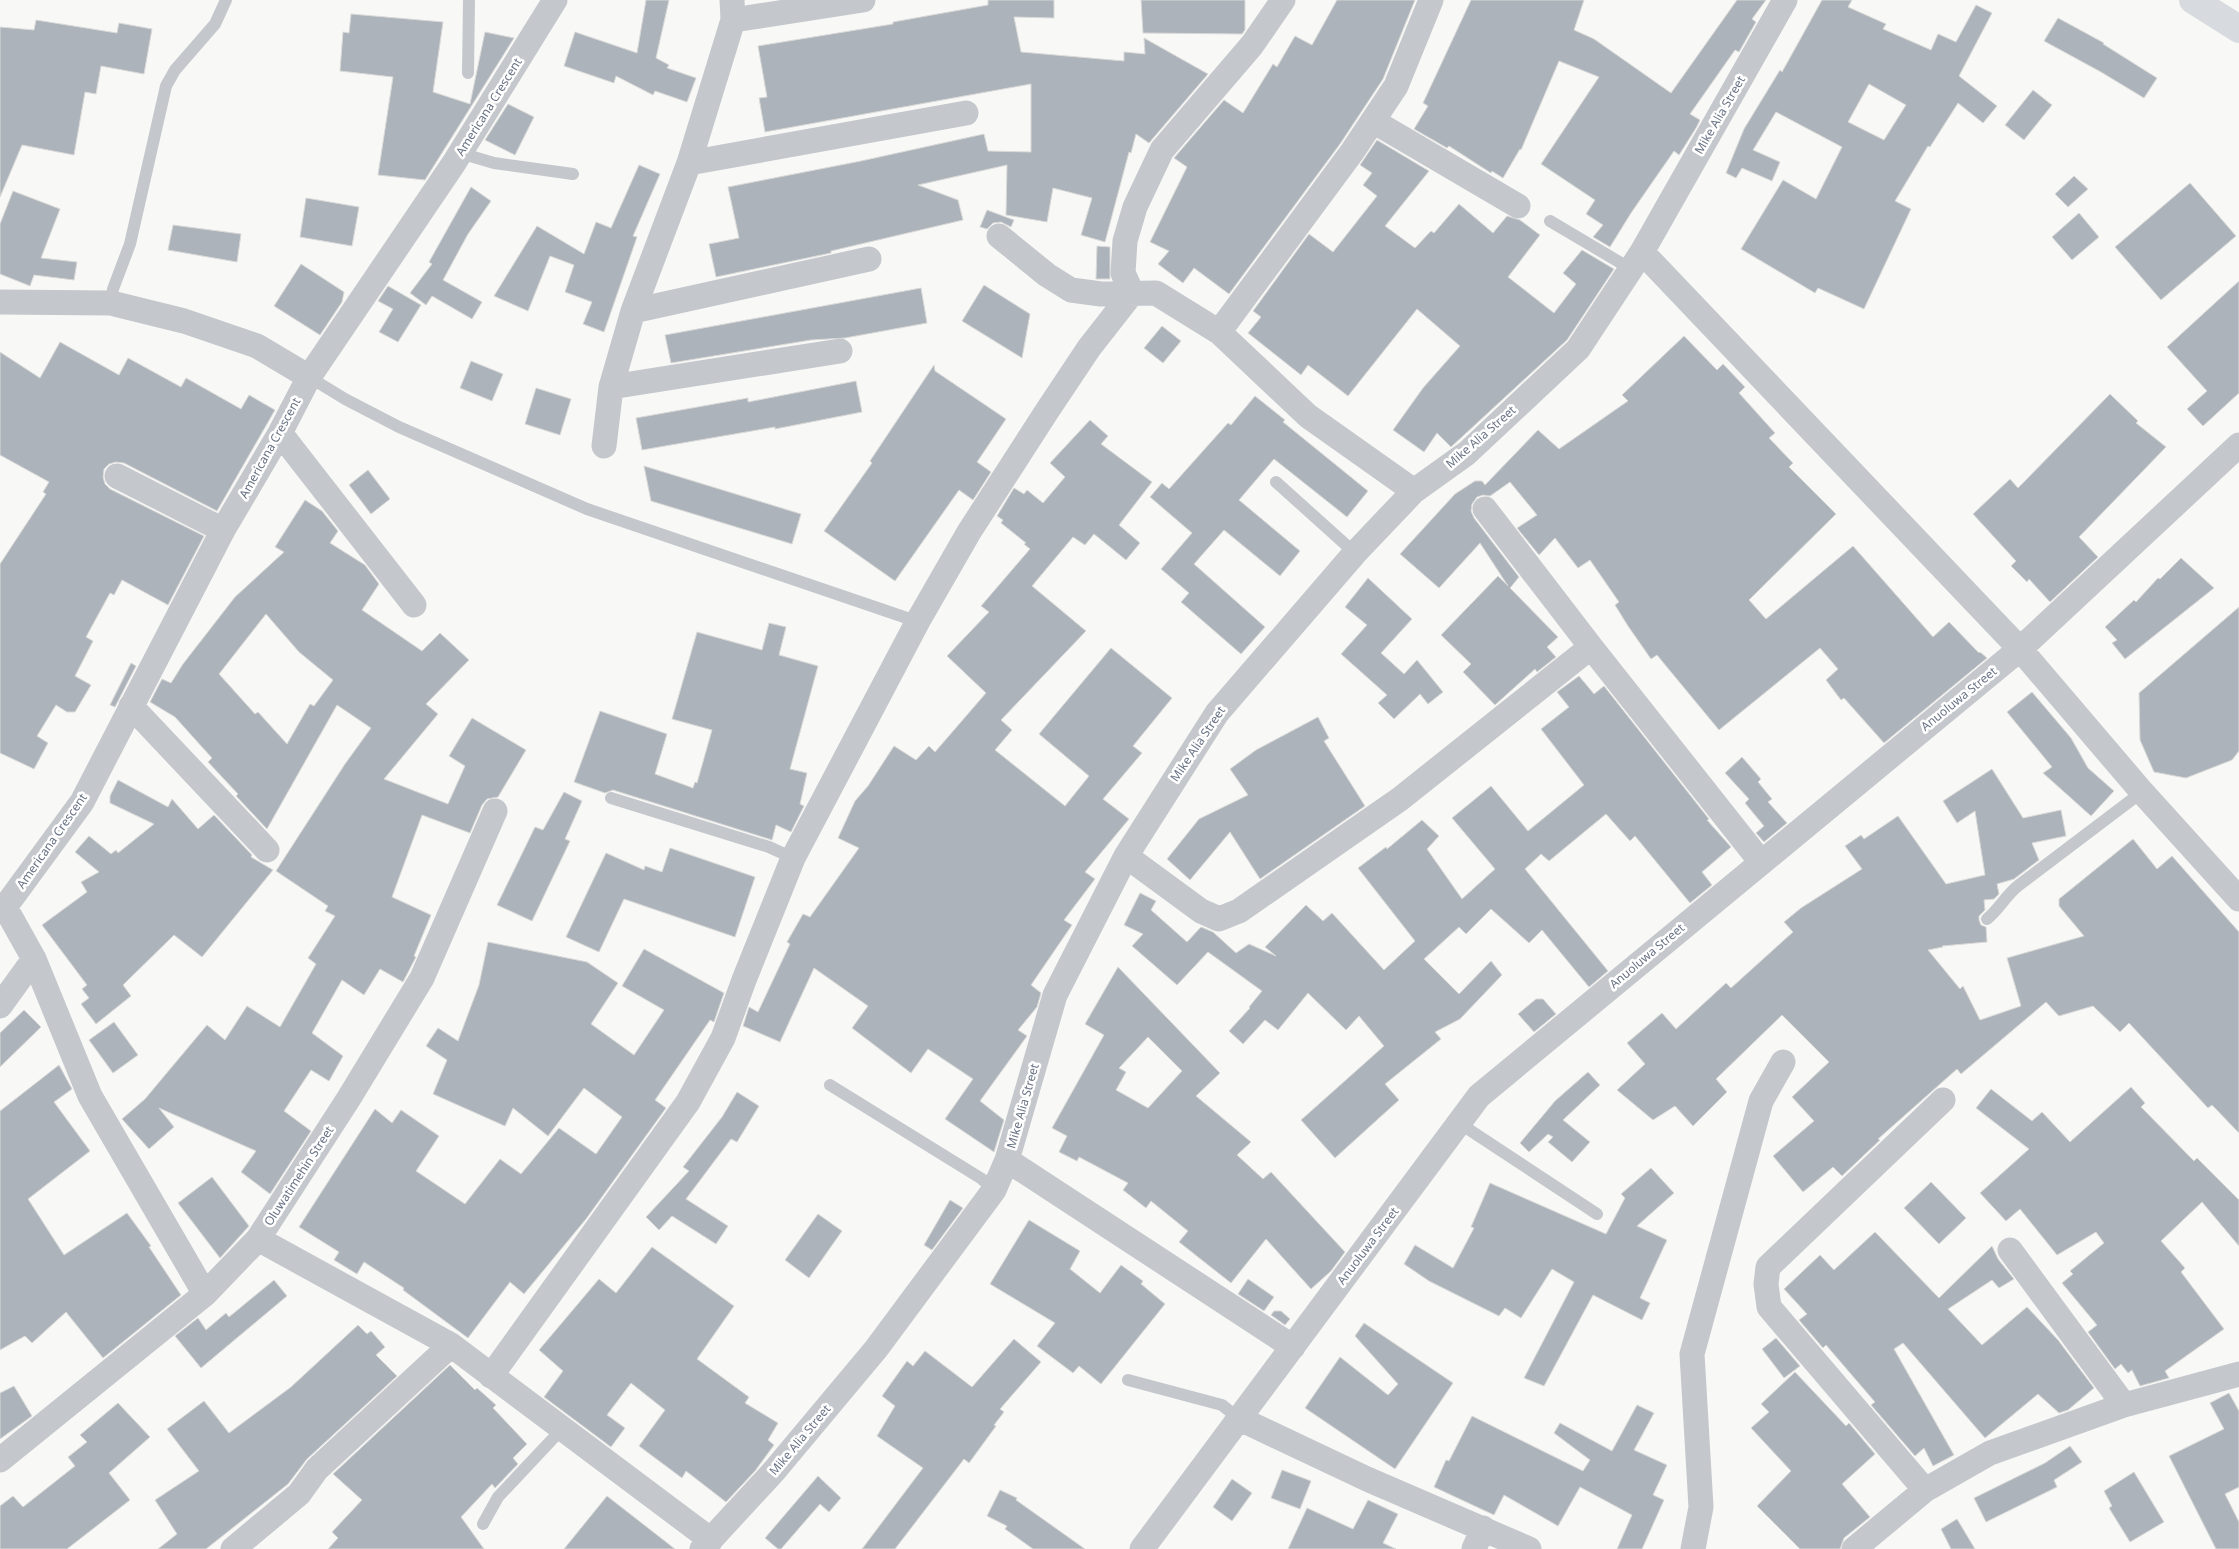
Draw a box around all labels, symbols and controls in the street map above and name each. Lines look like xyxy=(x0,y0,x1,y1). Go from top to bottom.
street label: Americana Crescent xyxy=(452,54,526,159)
street label: Mike Alia Street xyxy=(1690,72,1749,157)
street label: Americana Crescent xyxy=(235,394,305,501)
street label: Mike Alia Street xyxy=(1442,401,1520,472)
street label: Anuoluwa Street xyxy=(1917,662,2001,735)
street label: Mike Alia Street xyxy=(1166,702,1229,785)
street label: Americana Crescent xyxy=(12,789,91,892)
street label: Anuoluwa Street xyxy=(1606,919,1688,992)
street label: Mike Alia Street xyxy=(1002,1061,1043,1150)
street label: Oluwatimehin Street xyxy=(260,1122,338,1229)
street label: Anuoluwa Street xyxy=(1333,1203,1403,1288)
street label: Mike Alia Street xyxy=(765,1400,835,1479)

